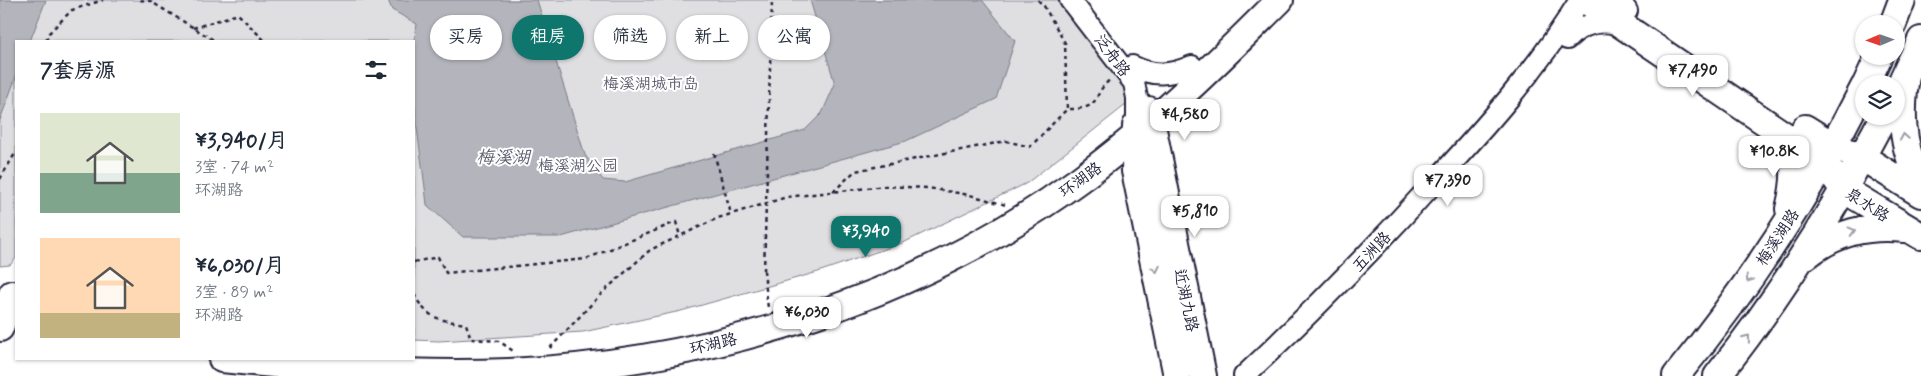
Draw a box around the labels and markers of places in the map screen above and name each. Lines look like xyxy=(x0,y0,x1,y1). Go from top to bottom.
pin: ¥7,490 xyxy=(1652,54,1734,97)
pin: ¥4,580 xyxy=(1144,98,1226,141)
pin: ¥10.8K xyxy=(1733,136,1815,178)
pin: ¥7,390 xyxy=(1407,164,1489,207)
pin: ¥5,810 xyxy=(1154,196,1236,238)
pin: ¥3,940 xyxy=(825,216,907,258)
pin: ¥6,030 xyxy=(766,296,848,339)

